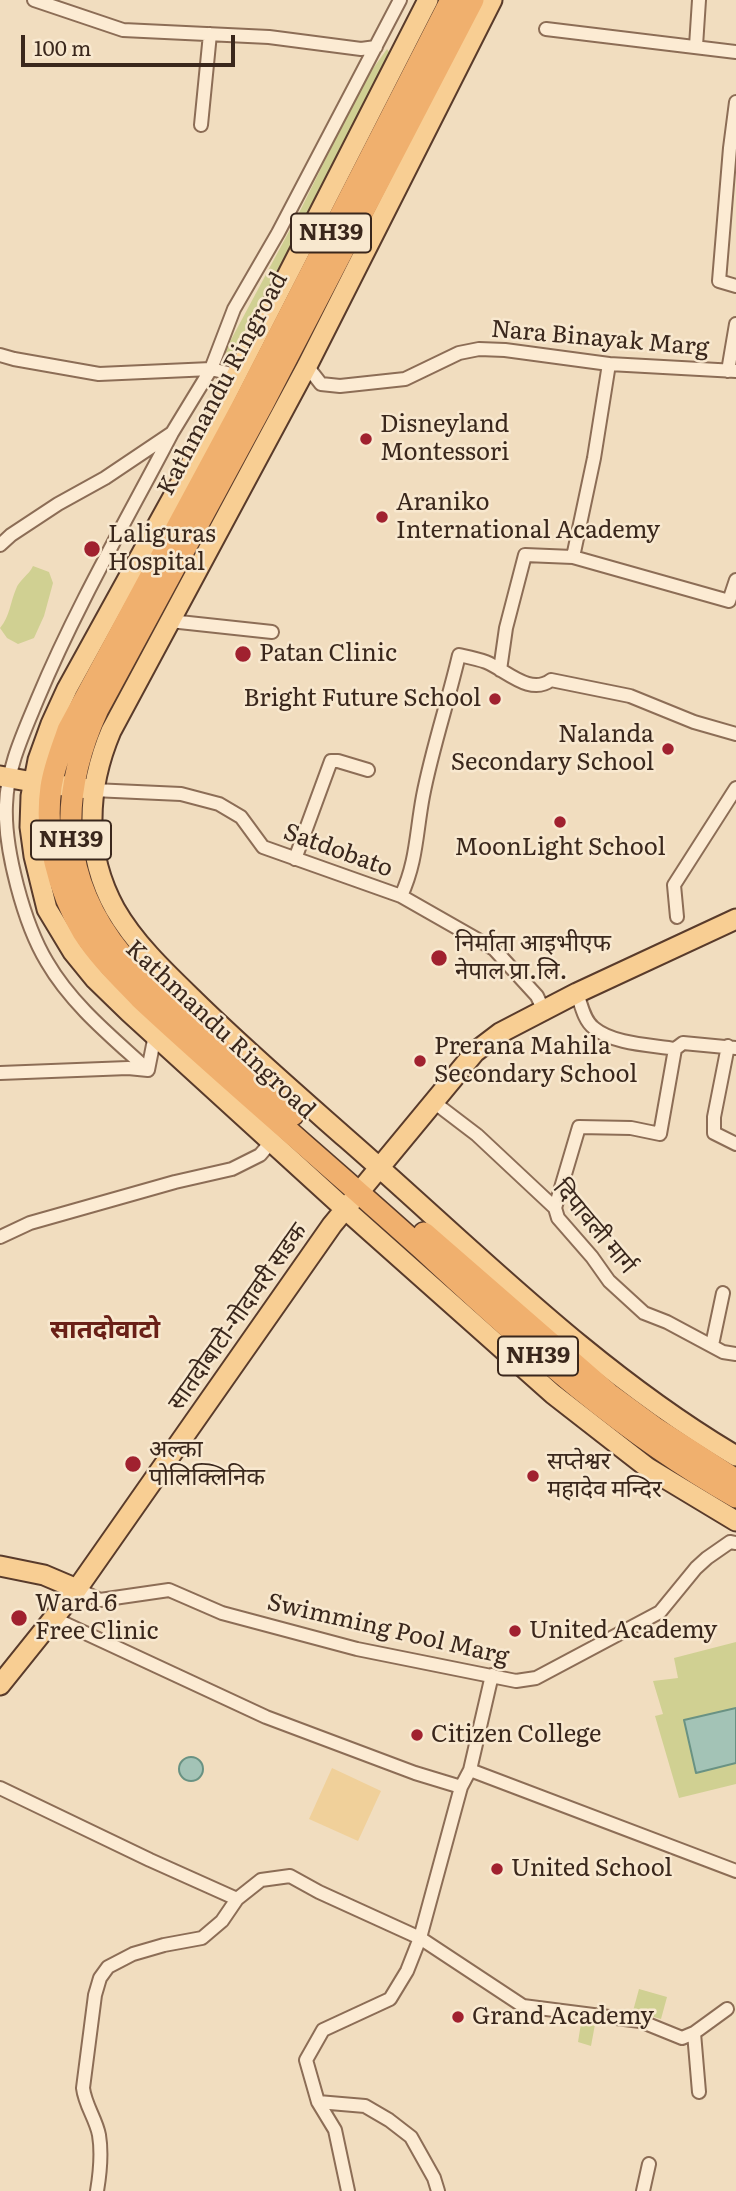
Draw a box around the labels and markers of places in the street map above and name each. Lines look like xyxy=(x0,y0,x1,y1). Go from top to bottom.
place label: Disneyland Montessori xyxy=(380,411,509,467)
marker: Disneyland Montessori xyxy=(358,431,374,447)
place label: Araniko International Academy xyxy=(396,489,660,545)
marker: Araniko International Academy xyxy=(374,509,390,525)
place label: Laliguras Hospital xyxy=(108,521,216,577)
marker: Laliguras Hospital xyxy=(82,539,102,559)
place label: Patan Clinic xyxy=(259,640,397,668)
marker: Patan Clinic xyxy=(233,644,253,664)
place label: Bright Future School xyxy=(243,685,481,713)
marker: Bright Future School xyxy=(487,691,503,707)
place label: Nalanda Secondary School xyxy=(451,721,654,777)
marker: Nalanda Secondary School xyxy=(660,741,676,757)
marker: MoonLight School xyxy=(552,814,568,830)
place label: MoonLight School xyxy=(454,834,666,862)
place label: निर्माता आइभीएफ नेपाल प्रा.लि. xyxy=(455,930,611,986)
marker: निर्माता आइभीएफ नेपाल प्रा.लि. xyxy=(429,948,449,968)
place label: Prerana Mahila Secondary School xyxy=(434,1033,637,1089)
marker: Prerana Mahila Secondary School xyxy=(412,1053,428,1069)
place label: अल्का पोलिक्लिनिक xyxy=(149,1436,265,1492)
place label: सप्तेश्वर महादेव मन्दिर xyxy=(547,1448,662,1504)
marker: अल्का पोलिक्लिनिक xyxy=(123,1454,143,1474)
marker: सप्तेश्वर महादेव मन्दिर xyxy=(525,1468,541,1484)
place label: Ward 6 Free Clinic xyxy=(35,1590,159,1646)
marker: Ward 6 Free Clinic xyxy=(9,1608,29,1628)
place label: United Academy xyxy=(529,1617,717,1645)
marker: United Academy xyxy=(507,1623,523,1639)
place label: Citizen College xyxy=(431,1721,601,1749)
marker: Citizen College xyxy=(409,1727,425,1743)
place label: United School xyxy=(511,1855,672,1883)
marker: United School xyxy=(489,1861,505,1877)
place label: Grand Academy xyxy=(472,2003,654,2031)
marker: Grand Academy xyxy=(450,2009,466,2025)

